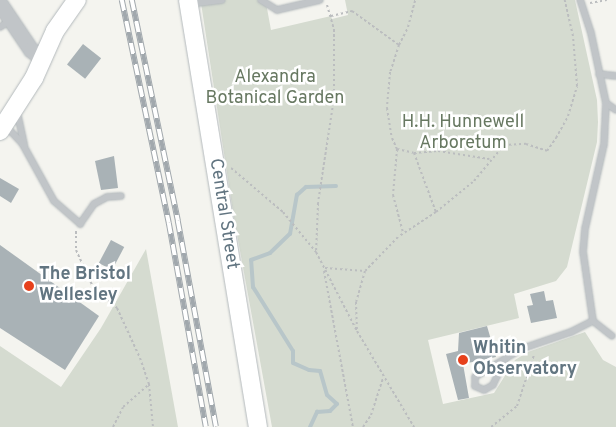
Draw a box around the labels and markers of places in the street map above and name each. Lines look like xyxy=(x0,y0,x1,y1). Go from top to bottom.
place label: The Bristol Wellesley xyxy=(39,265,131,308)
marker: The Bristol Wellesley xyxy=(23,280,35,292)
place label: Whitin Observatory xyxy=(473,339,577,382)
marker: Whitin Observatory xyxy=(457,354,469,366)

